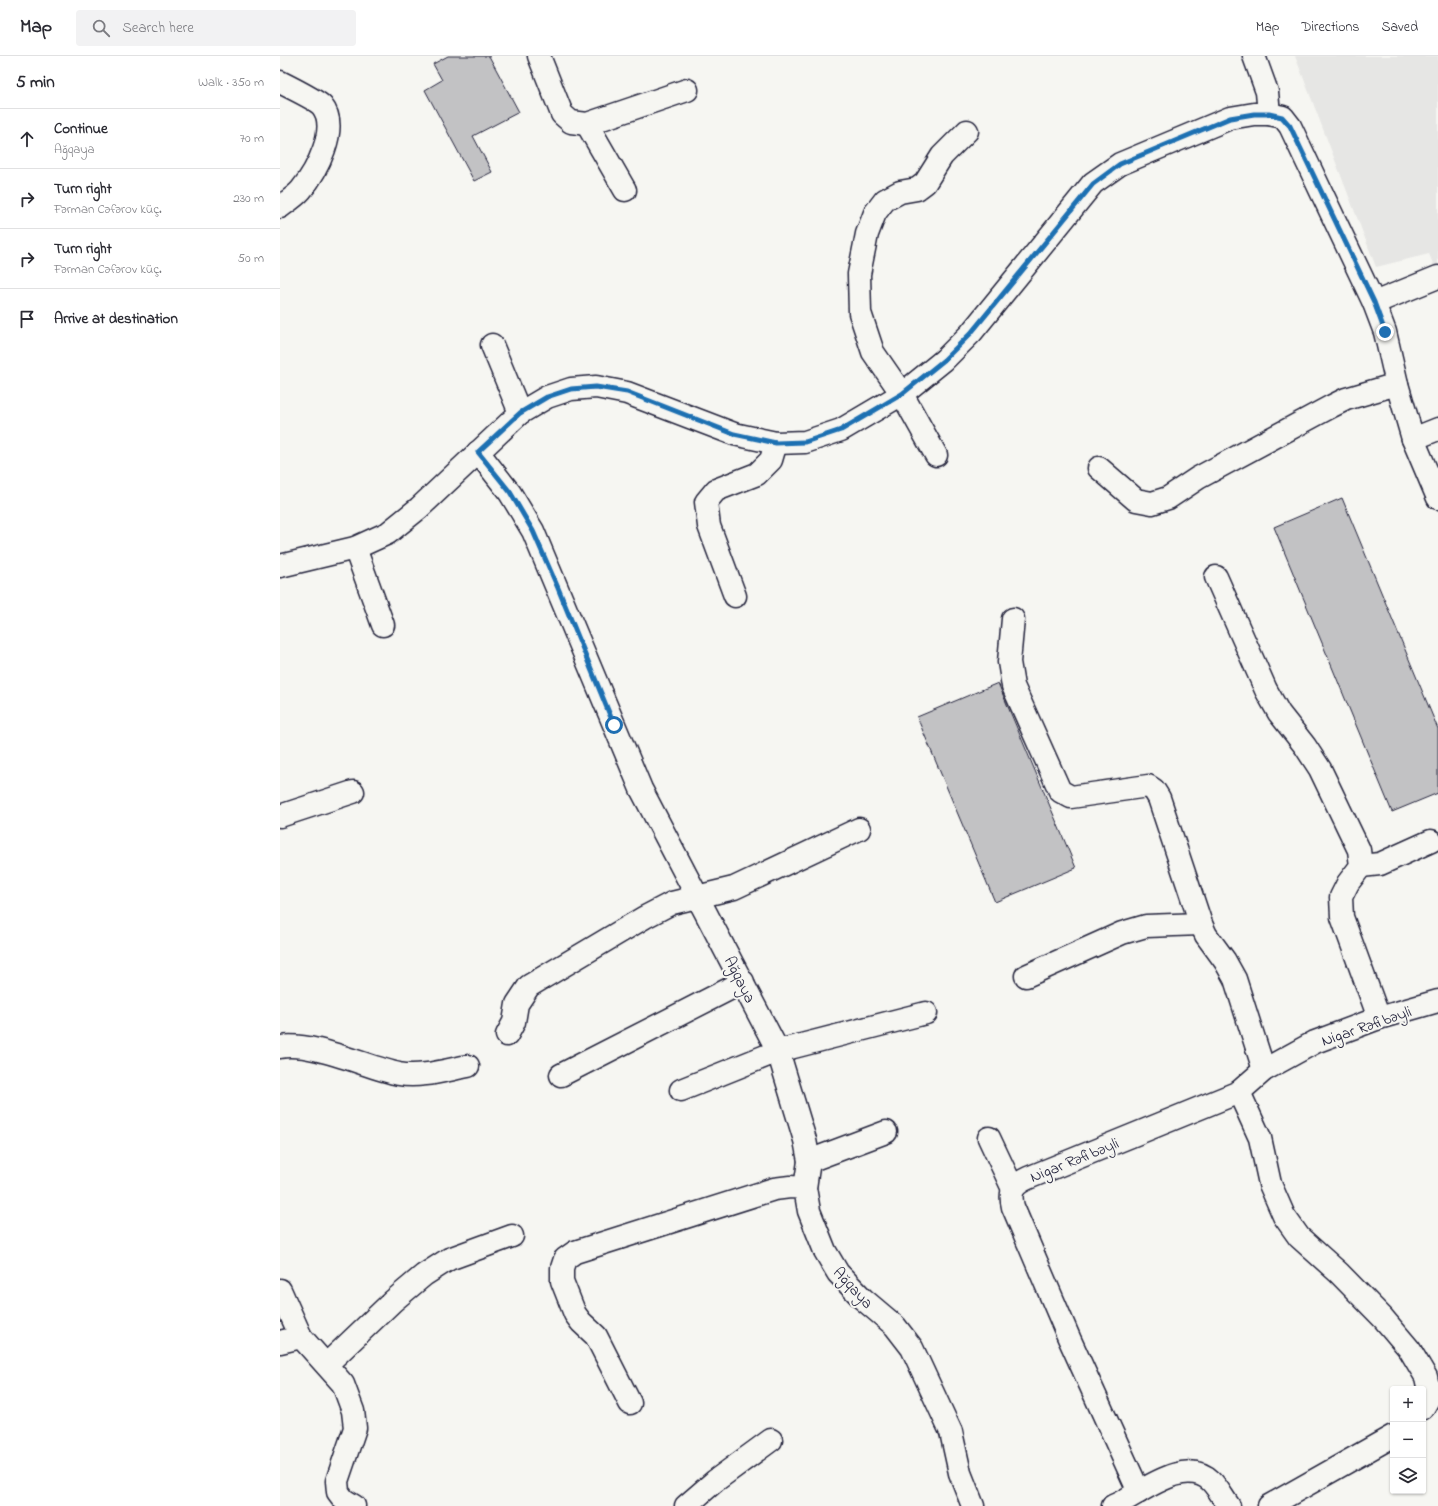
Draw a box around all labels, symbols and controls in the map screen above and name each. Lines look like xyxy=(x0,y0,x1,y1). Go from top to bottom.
search box xyxy=(76,10,356,46)
text: Map xyxy=(20,14,52,41)
icon: search xyxy=(90,17,112,39)
text: Search here xyxy=(122,17,194,39)
text: Map xyxy=(1256,17,1279,38)
text: Directions xyxy=(1301,17,1359,38)
text: Saved xyxy=(1381,17,1418,38)
text: 5 min xyxy=(16,70,55,95)
text: Walk · 350 m xyxy=(198,73,264,92)
text: Continue xyxy=(54,118,108,140)
icon: ahead xyxy=(16,128,38,150)
text: 70 m xyxy=(240,129,264,148)
text: Ağqaya xyxy=(54,140,95,159)
text: Turn right xyxy=(54,178,112,200)
icon: right xyxy=(16,188,38,210)
text: 230 m xyxy=(233,189,264,208)
text: Fərman Cəfərov küç. xyxy=(54,200,162,219)
text: Turn right xyxy=(54,238,112,260)
icon: right xyxy=(16,248,38,270)
text: 50 m xyxy=(238,249,264,268)
text: Fərman Cəfərov küç. xyxy=(54,260,162,279)
icon: arrive xyxy=(16,308,38,330)
text: Arrive at destination xyxy=(54,308,178,330)
route end xyxy=(1376,323,1394,341)
route start xyxy=(605,716,623,734)
street label: Ağqaya xyxy=(717,952,761,1008)
street label: Nigar Rəfibəyli xyxy=(1318,1000,1415,1054)
street label: Nigar Rəfibəyli xyxy=(1027,1132,1123,1190)
street label: Ağqaya xyxy=(827,1262,878,1315)
map controls xyxy=(1390,1386,1426,1494)
button: + xyxy=(1390,1386,1426,1422)
button: − xyxy=(1390,1422,1426,1458)
button: layers xyxy=(1390,1458,1426,1494)

